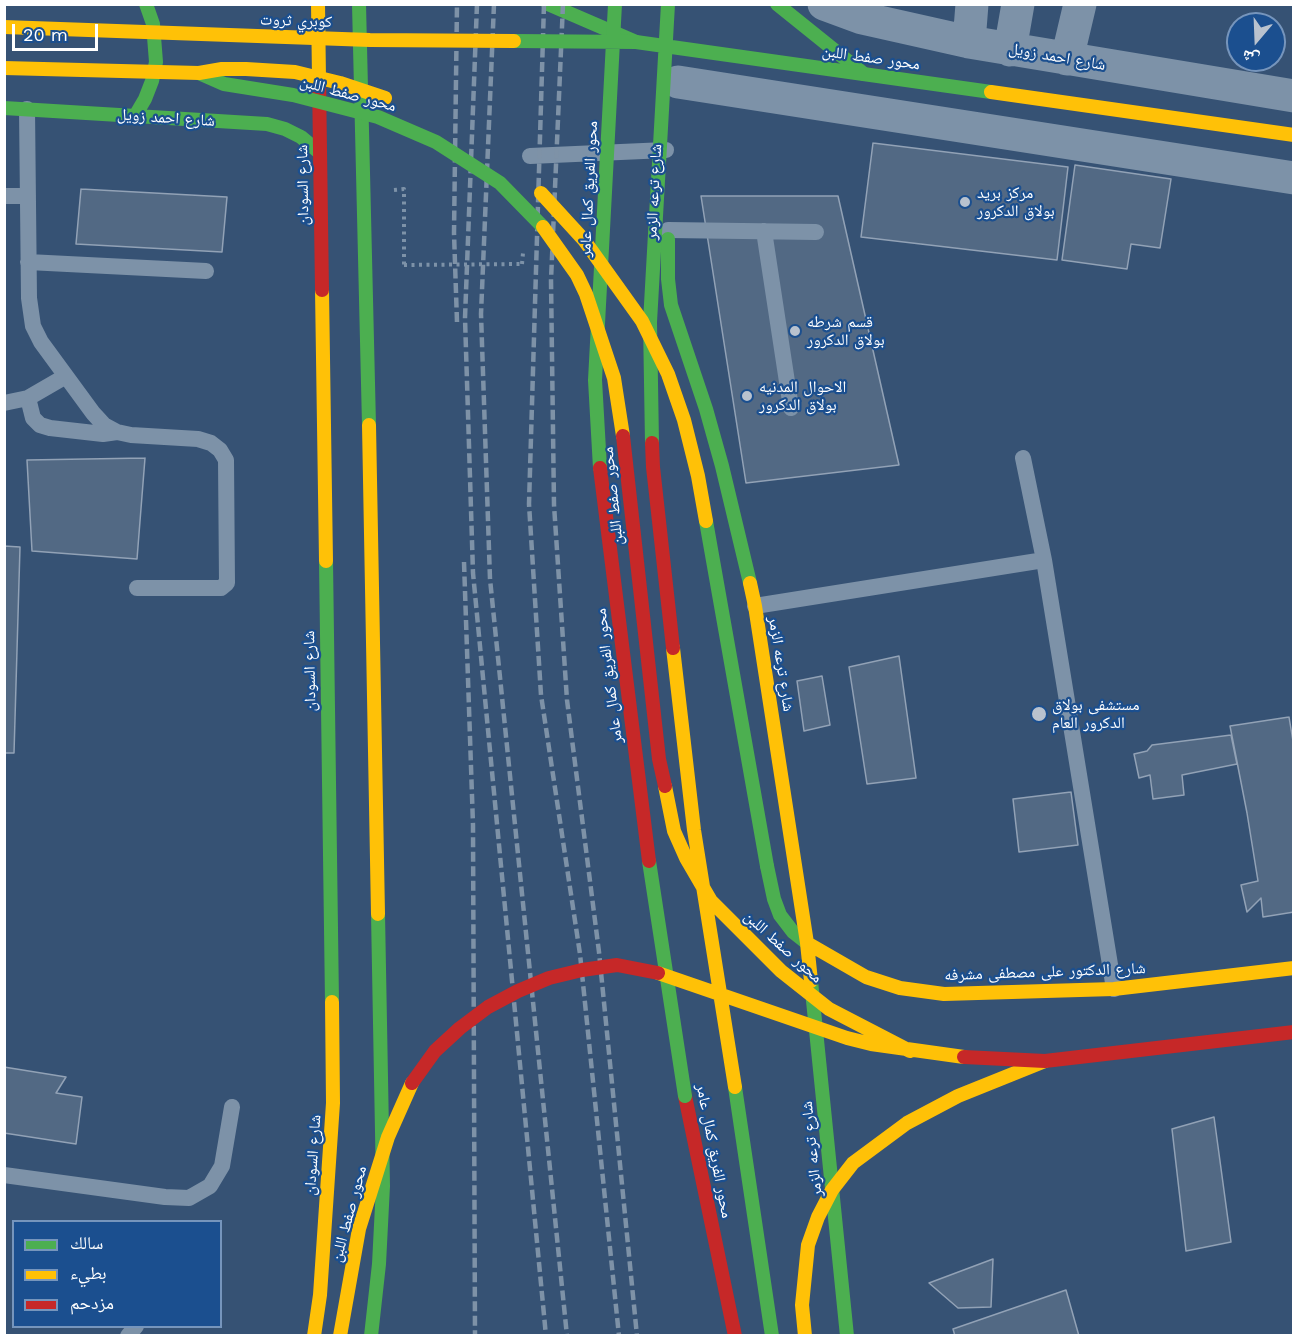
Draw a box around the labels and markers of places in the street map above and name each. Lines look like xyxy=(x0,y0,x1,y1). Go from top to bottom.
place label: مركز بريد بولاق الدكرور xyxy=(977,183,1055,221)
marker: مركز بريد بولاق الدكرور xyxy=(958,195,972,209)
place label: قسم شرطه بولاق الدكرور xyxy=(807,312,885,350)
marker: قسم شرطه بولاق الدكرور xyxy=(788,324,802,338)
place label: الاحوال المدنيه بولاق الدكرور xyxy=(759,377,846,415)
marker: الاحوال المدنيه بولاق الدكرور xyxy=(740,389,754,403)
place label: مستشفى بولاق الدكرور العام xyxy=(1052,695,1139,733)
marker: مستشفى بولاق الدكرور العام xyxy=(1030,705,1048,723)

